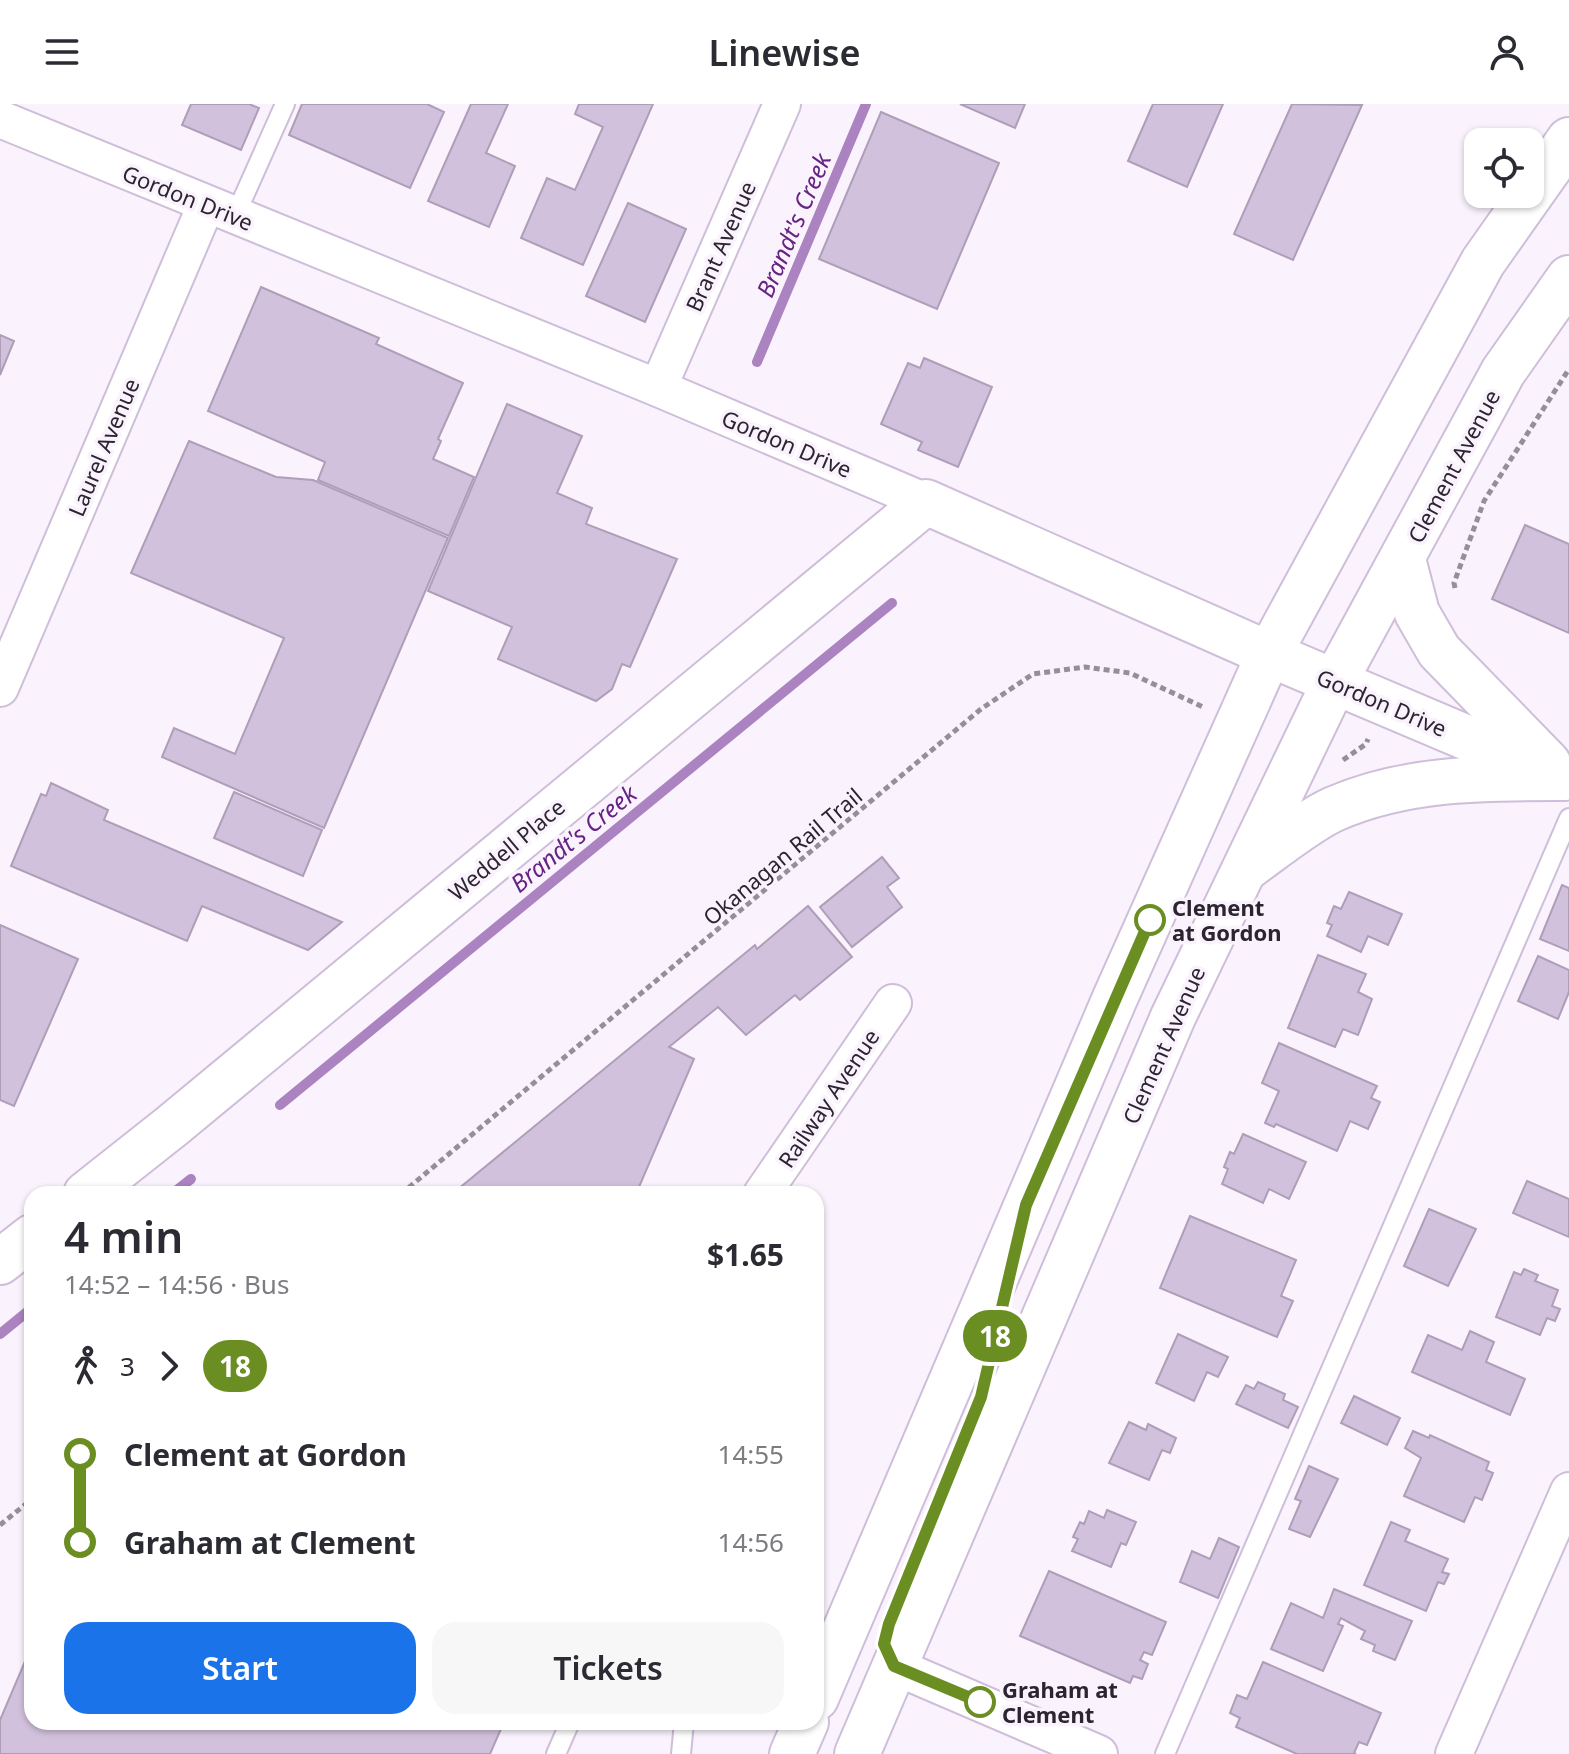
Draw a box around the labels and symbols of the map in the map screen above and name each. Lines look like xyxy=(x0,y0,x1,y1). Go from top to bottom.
water label: Brandt's Creek xyxy=(748,147,839,302)
street label: Gordon Drive xyxy=(118,157,258,237)
street label: Brant Avenue xyxy=(678,176,762,316)
street label: Laurel Avenue xyxy=(60,373,146,521)
street label: Clement Avenue xyxy=(1400,384,1506,548)
street label: Gordon Drive xyxy=(717,402,857,484)
street label: Gordon Drive xyxy=(1312,661,1452,743)
water label: Brandt's Creek xyxy=(503,776,644,899)
street label: Okanagan Rail Trail xyxy=(696,781,868,931)
street label: Weddell Place xyxy=(441,791,571,907)
place label: Clement at Gordon xyxy=(1172,892,1281,947)
marker: Clement at Gordon xyxy=(1135,905,1165,935)
street label: Clement Avenue xyxy=(1115,961,1211,1129)
street label: Railway Avenue xyxy=(770,1023,886,1173)
line badge: 18 xyxy=(959,1310,1031,1362)
place label: Graham at Clement xyxy=(1002,1674,1118,1729)
marker: Graham at Clement xyxy=(965,1687,995,1717)

